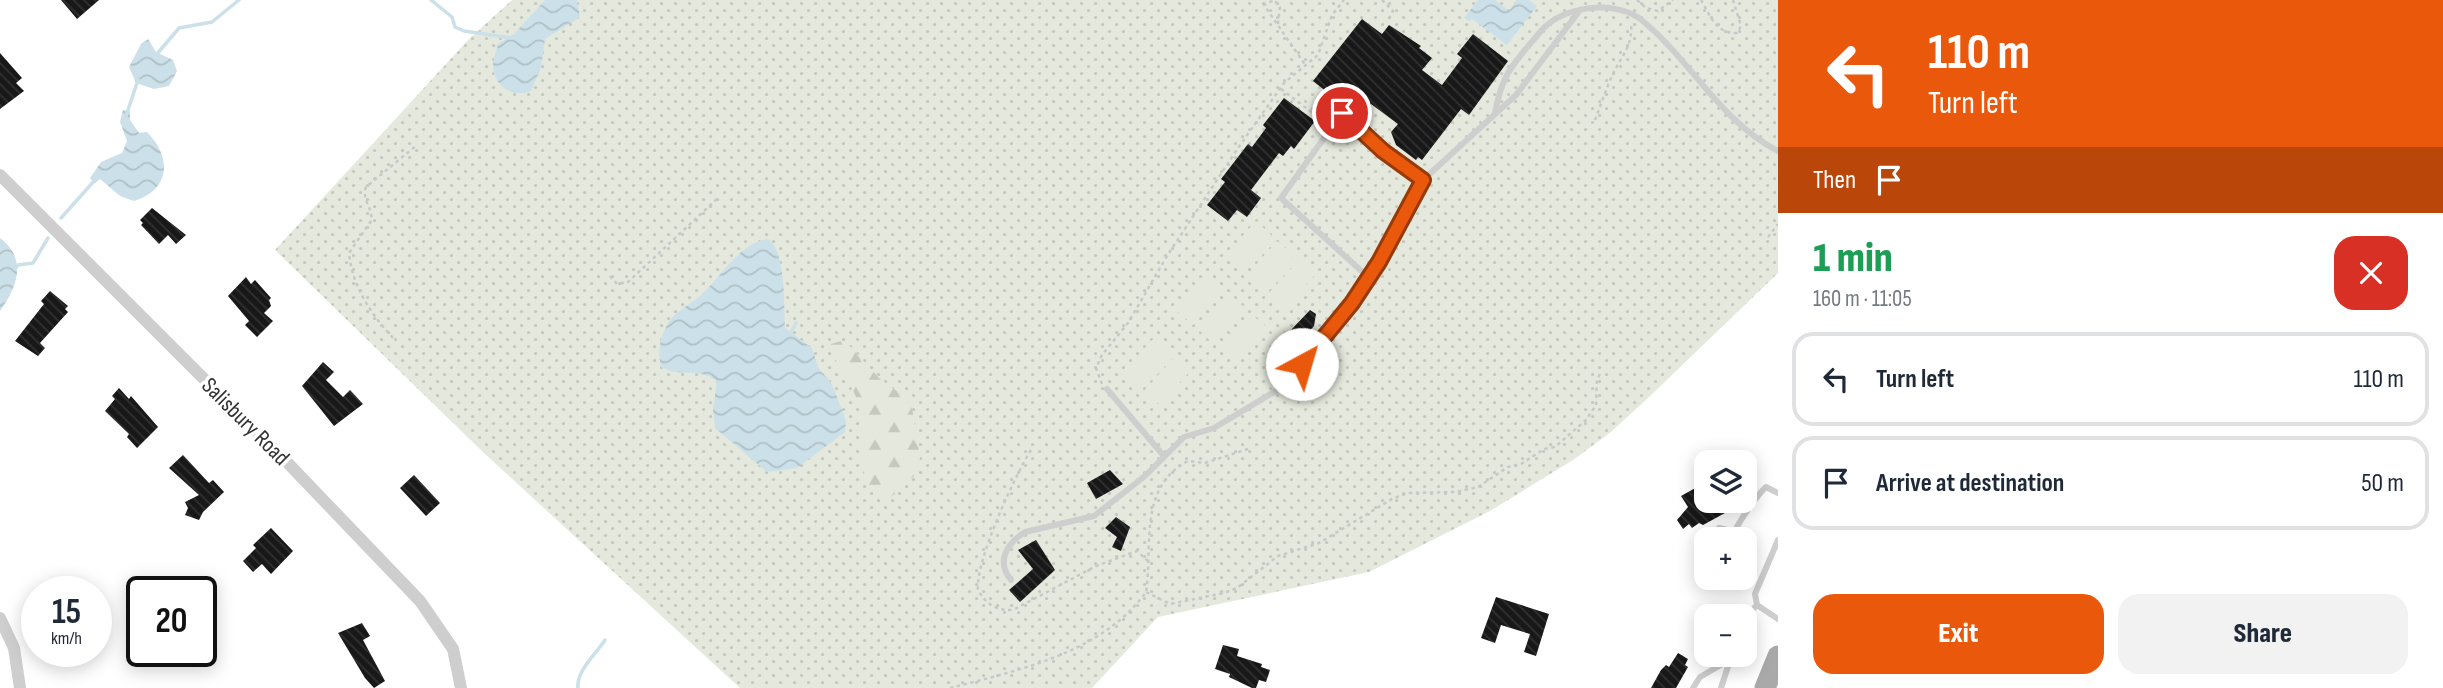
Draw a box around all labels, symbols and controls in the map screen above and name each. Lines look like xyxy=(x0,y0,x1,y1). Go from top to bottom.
text: 110 m xyxy=(1928,24,2030,83)
icon: left xyxy=(1813,28,1904,119)
pin xyxy=(1312,83,1372,143)
text: Turn left xyxy=(1928,84,2018,123)
icon: arrive xyxy=(1323,94,1361,132)
icon: arrive xyxy=(1870,161,1908,199)
text: Then xyxy=(1813,165,1856,196)
text: 1 min xyxy=(1813,233,1893,284)
button: close xyxy=(2334,236,2408,310)
text: 160 m · 11:05 xyxy=(1813,285,1912,313)
position arrow xyxy=(1265,327,1339,401)
icon: left xyxy=(1817,360,1855,398)
text: Turn left xyxy=(1876,364,1954,395)
text: 110 m xyxy=(2353,364,2404,395)
street label: Salisbury Road xyxy=(196,372,295,471)
map controls xyxy=(1694,450,1757,667)
button: layers xyxy=(1694,450,1757,513)
icon: arrive xyxy=(1817,464,1855,502)
text: Arrive at destination xyxy=(1876,468,2064,499)
text: 50 m xyxy=(2361,468,2404,499)
button: + xyxy=(1694,527,1757,590)
speed limit sign: 20 xyxy=(126,576,217,667)
text: 15 xyxy=(52,591,81,634)
button: Exit xyxy=(1813,594,2104,674)
button: Share xyxy=(2118,594,2408,674)
button: − xyxy=(1694,604,1757,667)
text: km/h xyxy=(51,628,82,649)

